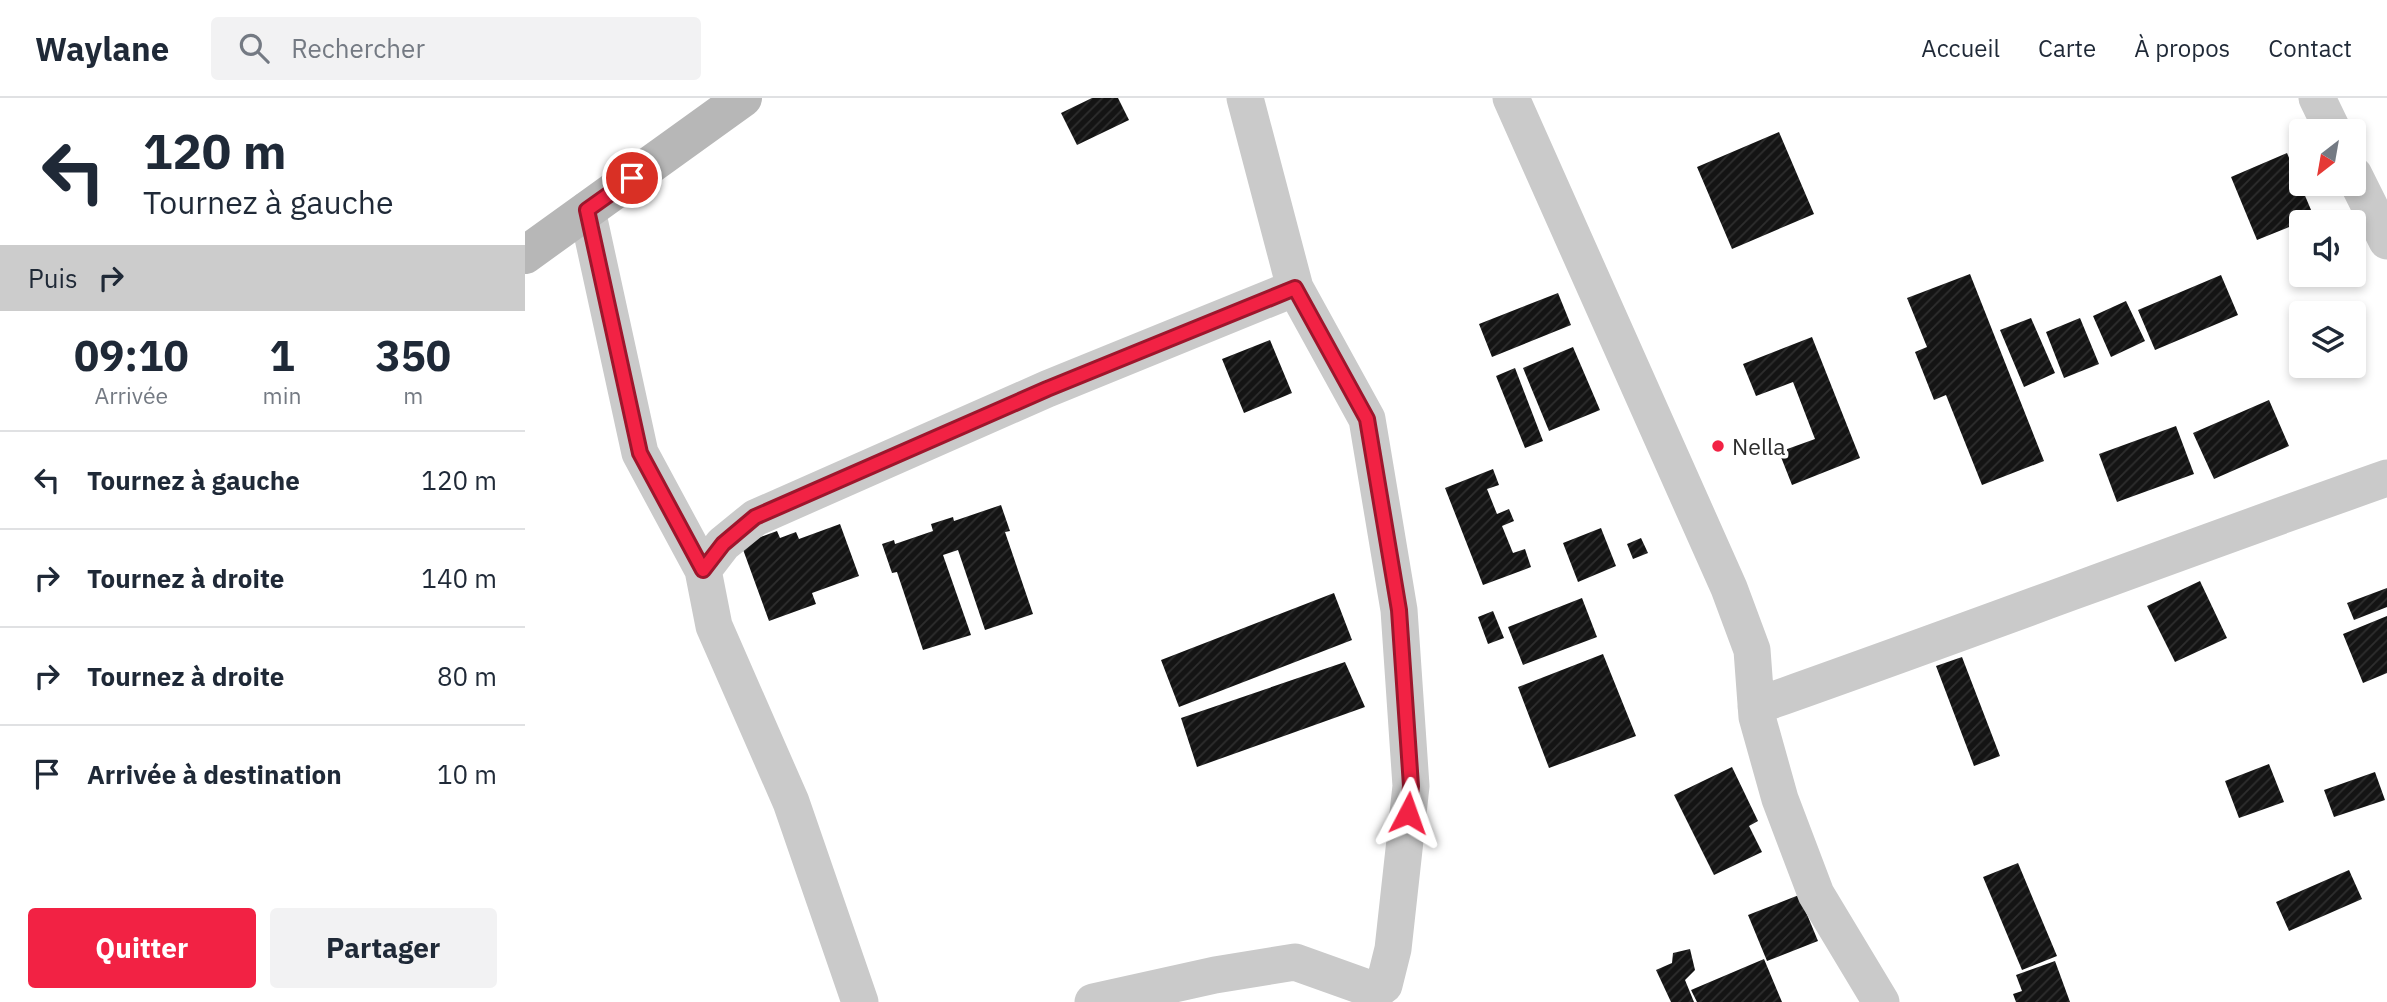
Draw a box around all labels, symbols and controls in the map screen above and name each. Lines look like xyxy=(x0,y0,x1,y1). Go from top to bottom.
search box xyxy=(211,17,701,80)
text: Waylane xyxy=(35,27,169,70)
icon: search xyxy=(235,29,273,67)
text: Rechercher xyxy=(291,31,425,65)
text: Accueil xyxy=(1921,32,2000,64)
text: Carte xyxy=(2038,32,2096,64)
text: À propos xyxy=(2134,32,2230,64)
text: Contact xyxy=(2268,32,2352,64)
text: 120 m xyxy=(143,119,287,182)
north arrow xyxy=(2289,119,2366,196)
map controls xyxy=(2289,119,2366,378)
icon: left xyxy=(28,126,119,217)
pin xyxy=(602,148,662,208)
icon: arrive xyxy=(613,159,651,197)
text: Tournez à gauche xyxy=(143,181,394,223)
button: sound xyxy=(2289,210,2366,287)
icon: right xyxy=(92,259,130,297)
text: Puis xyxy=(28,261,78,295)
button: layers xyxy=(2289,301,2366,378)
text: 09:10 xyxy=(74,328,189,383)
text: 1 xyxy=(269,328,295,383)
text: 350 xyxy=(375,328,451,383)
text: Arrivée xyxy=(94,380,168,410)
text: min xyxy=(263,380,301,410)
text: m xyxy=(403,380,423,410)
place label: Nella xyxy=(1732,431,1786,461)
marker: Nella xyxy=(1710,438,1726,454)
icon: left xyxy=(28,461,66,499)
text: Tournez à gauche xyxy=(87,463,300,497)
text: 120 m xyxy=(421,463,497,497)
icon: right xyxy=(28,559,66,597)
text: Tournez à droite xyxy=(87,561,284,595)
text: 140 m xyxy=(421,561,497,595)
icon: right xyxy=(28,657,66,695)
text: Tournez à droite xyxy=(87,659,284,693)
text: 80 m xyxy=(437,659,497,693)
icon: arrive xyxy=(28,755,66,793)
text: Arrivée à destination xyxy=(87,757,342,791)
text: 10 m xyxy=(437,757,497,791)
position arrow xyxy=(1371,776,1445,850)
button: Quitter xyxy=(28,908,256,988)
button: Partager xyxy=(270,908,497,988)

